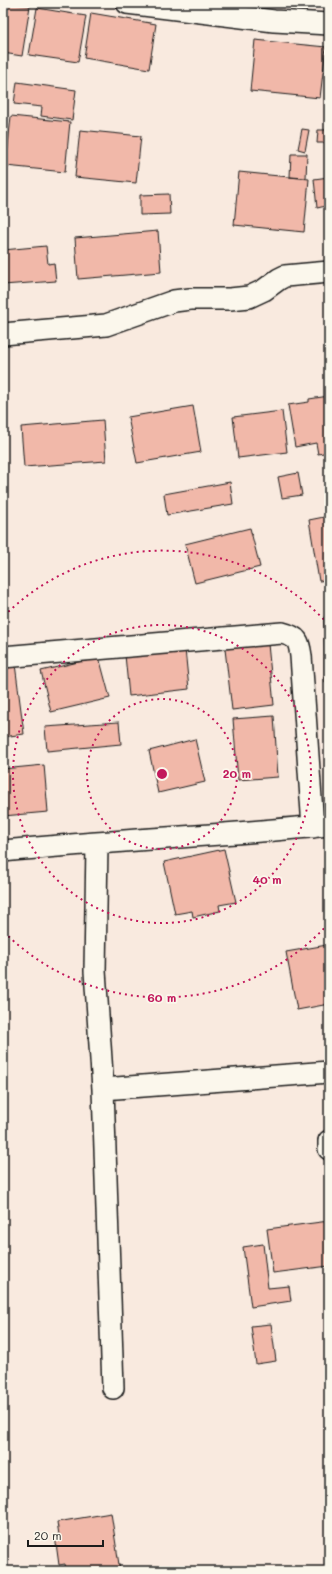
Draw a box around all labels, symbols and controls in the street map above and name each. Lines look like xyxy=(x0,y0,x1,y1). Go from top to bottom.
text: 20 m xyxy=(223,765,251,781)
centre of rings xyxy=(155,767,169,781)
text: 40 m xyxy=(252,871,282,887)
text: 60 m xyxy=(148,989,176,1005)
scale bar xyxy=(28,1522,103,1548)
text: 20 m xyxy=(34,1527,62,1543)

